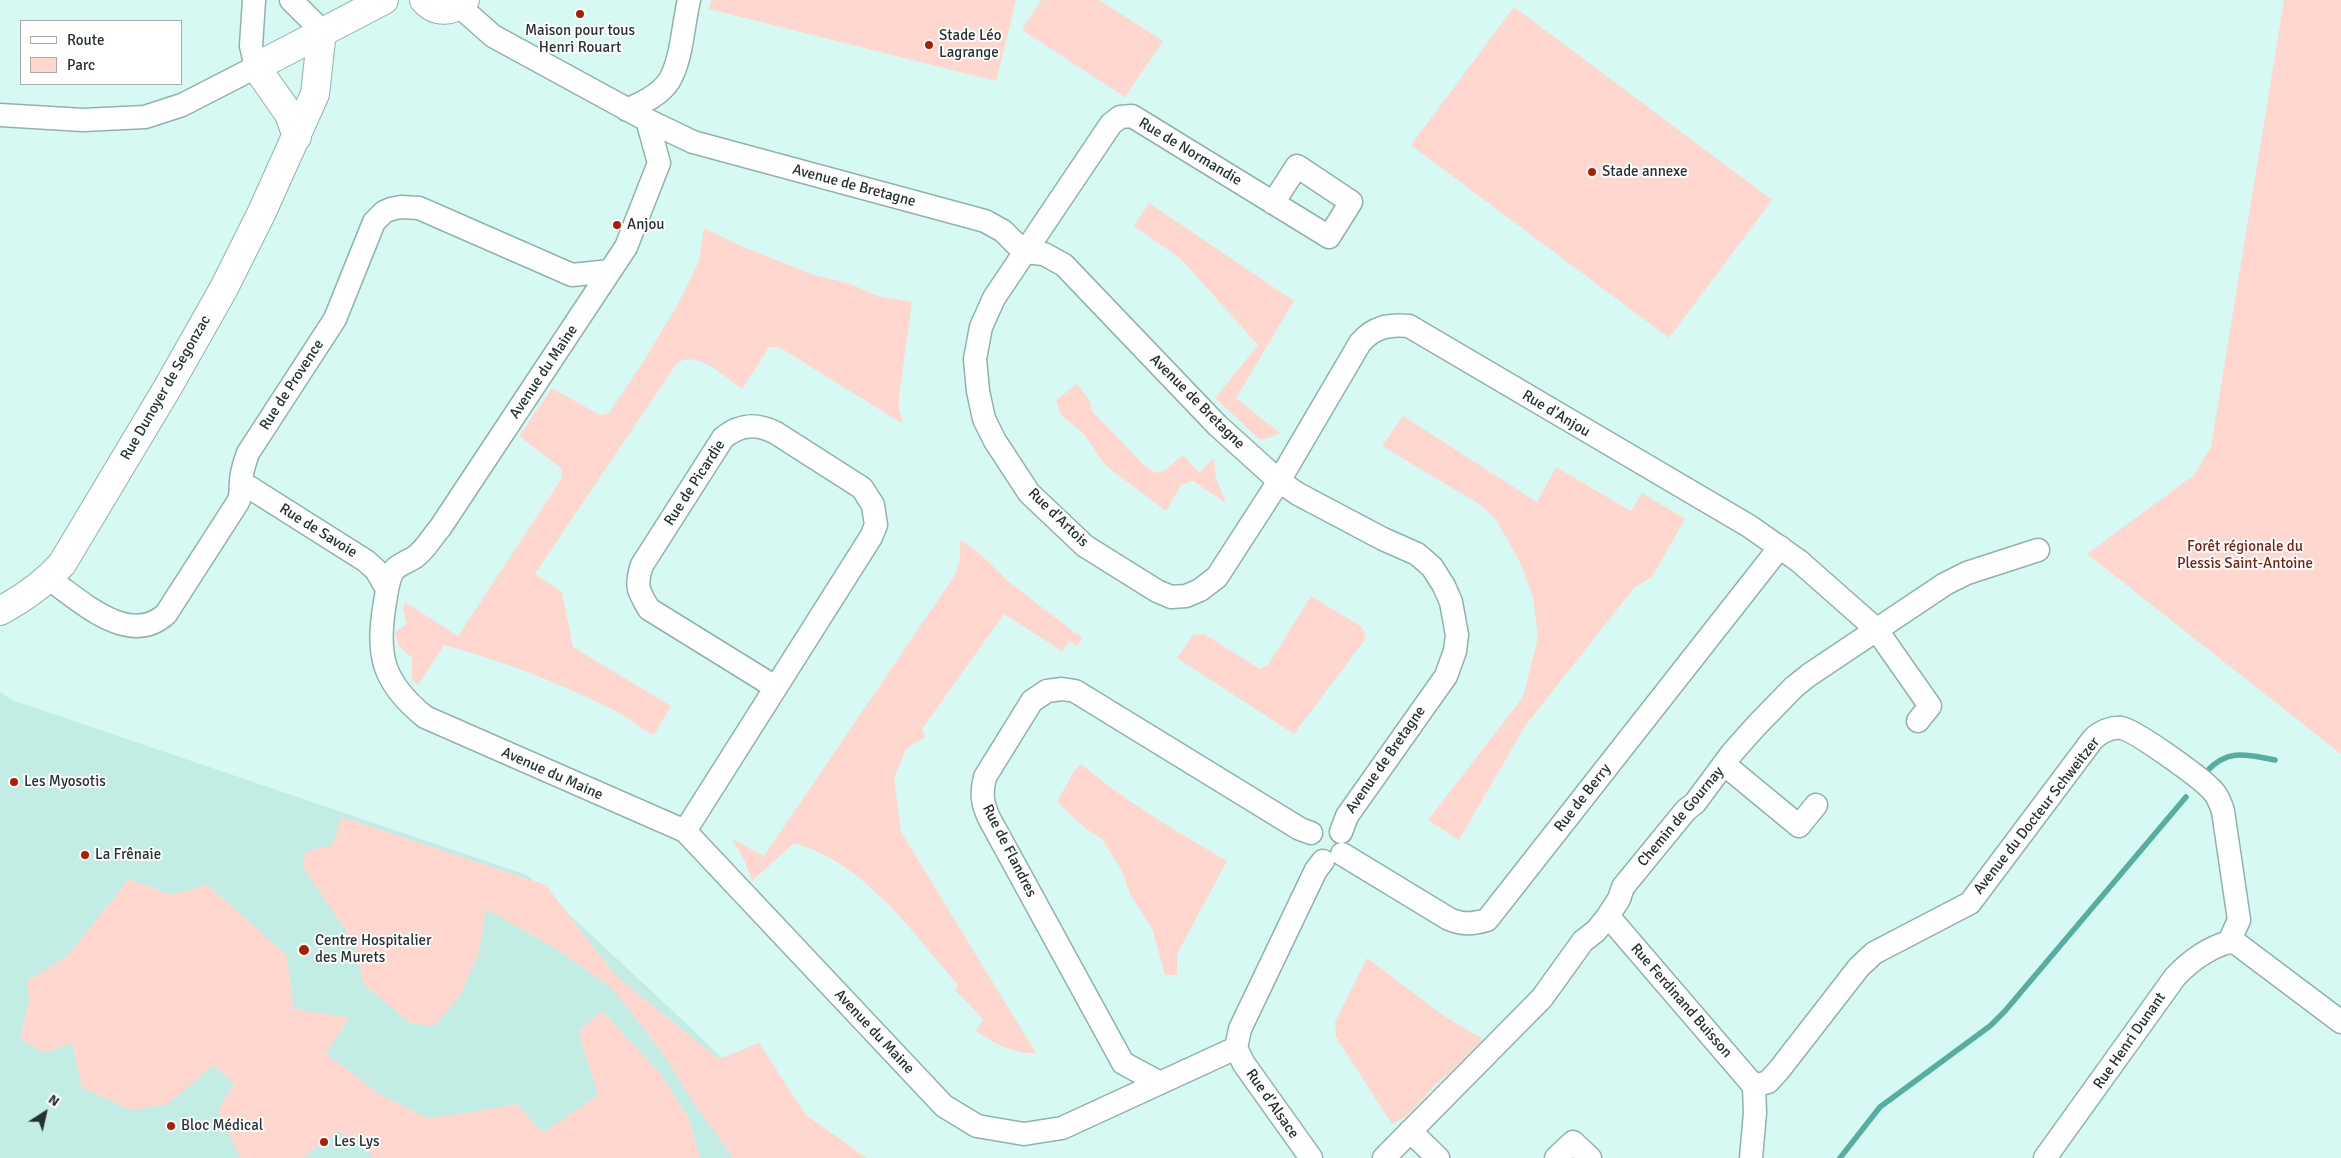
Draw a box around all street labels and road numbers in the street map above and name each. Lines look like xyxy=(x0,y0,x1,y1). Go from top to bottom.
street label: Rue de Normandie xyxy=(1135,114,1245,190)
street label: Avenue de Bretagne xyxy=(790,161,918,211)
street label: Rue Dunoyer de Segonzac xyxy=(117,312,215,464)
street label: Avenue du Maine xyxy=(506,322,582,422)
street label: Rue de Provence xyxy=(256,336,328,434)
street label: Avenue de Bretagne xyxy=(1146,351,1248,453)
street label: Rue d'Anjou xyxy=(1519,387,1593,441)
street label: Rue de Picardie xyxy=(661,437,729,529)
street label: Rue d'Artois xyxy=(1024,485,1092,551)
street label: Rue de Savoie xyxy=(276,500,360,562)
street label: Avenue de Bretagne xyxy=(1342,703,1430,817)
street label: Avenue du Docteur Schweitzer xyxy=(1970,734,2104,898)
street label: Avenue du Maine xyxy=(498,744,606,804)
street label: Rue de Berry xyxy=(1551,760,1615,836)
street label: Chemin de Gournay xyxy=(1634,763,1728,871)
street label: Rue de Flandres xyxy=(978,802,1040,900)
street label: Rue Ferdinand Buisson xyxy=(1626,940,1736,1062)
street label: Avenue du Maine xyxy=(830,986,918,1078)
street label: Rue Henri Dunant xyxy=(2090,989,2170,1093)
street label: Rue d'Alsace xyxy=(1241,1066,1303,1142)

